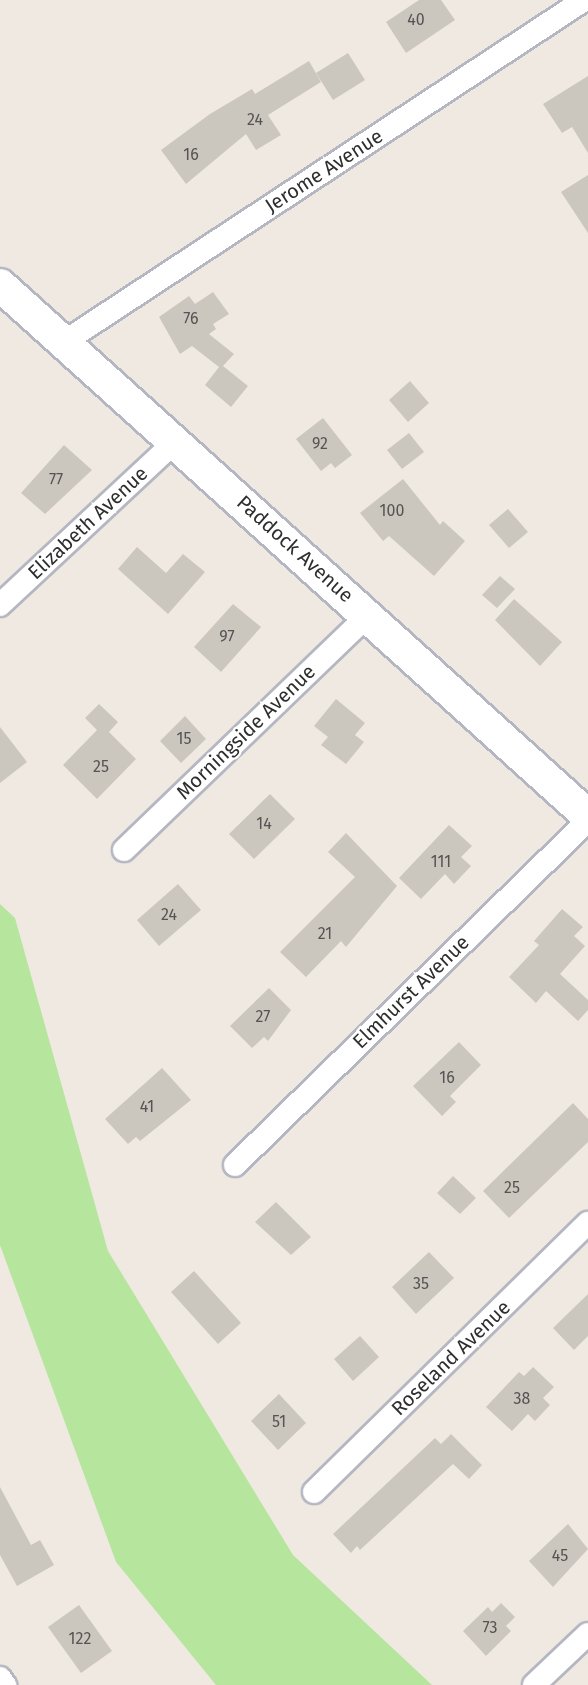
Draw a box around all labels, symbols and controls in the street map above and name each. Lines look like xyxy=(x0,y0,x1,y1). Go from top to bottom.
house number: 40 xyxy=(407,10,425,30)
house number: 24 xyxy=(247,110,263,130)
street label: Jerome Avenue xyxy=(261,124,387,218)
house number: 16 xyxy=(183,145,199,165)
house number: 76 xyxy=(183,309,199,329)
house number: 92 xyxy=(312,434,328,454)
street label: Elizabeth Avenue xyxy=(23,461,153,585)
house number: 77 xyxy=(49,470,63,490)
street label: Paddock Avenue xyxy=(232,490,358,608)
house number: 100 xyxy=(380,501,404,521)
house number: 97 xyxy=(219,627,235,647)
street label: Morningside Avenue xyxy=(172,660,320,804)
house number: 15 xyxy=(177,729,191,749)
house number: 25 xyxy=(93,757,109,777)
house number: 14 xyxy=(256,814,272,834)
house number: 111 xyxy=(431,852,451,872)
house number: 24 xyxy=(161,905,177,925)
house number: 21 xyxy=(318,924,332,944)
street label: Elmhurst Avenue xyxy=(348,930,474,1054)
house number: 27 xyxy=(256,1007,270,1027)
house number: 16 xyxy=(439,1068,455,1088)
house number: 41 xyxy=(140,1097,154,1117)
house number: 25 xyxy=(504,1178,520,1198)
house number: 35 xyxy=(413,1274,429,1294)
street label: Roseland Avenue xyxy=(387,1295,515,1421)
house number: 38 xyxy=(514,1389,530,1409)
house number: 51 xyxy=(272,1412,286,1432)
house number: 45 xyxy=(552,1546,568,1566)
house number: 73 xyxy=(483,1618,497,1638)
house number: 122 xyxy=(69,1629,91,1649)

